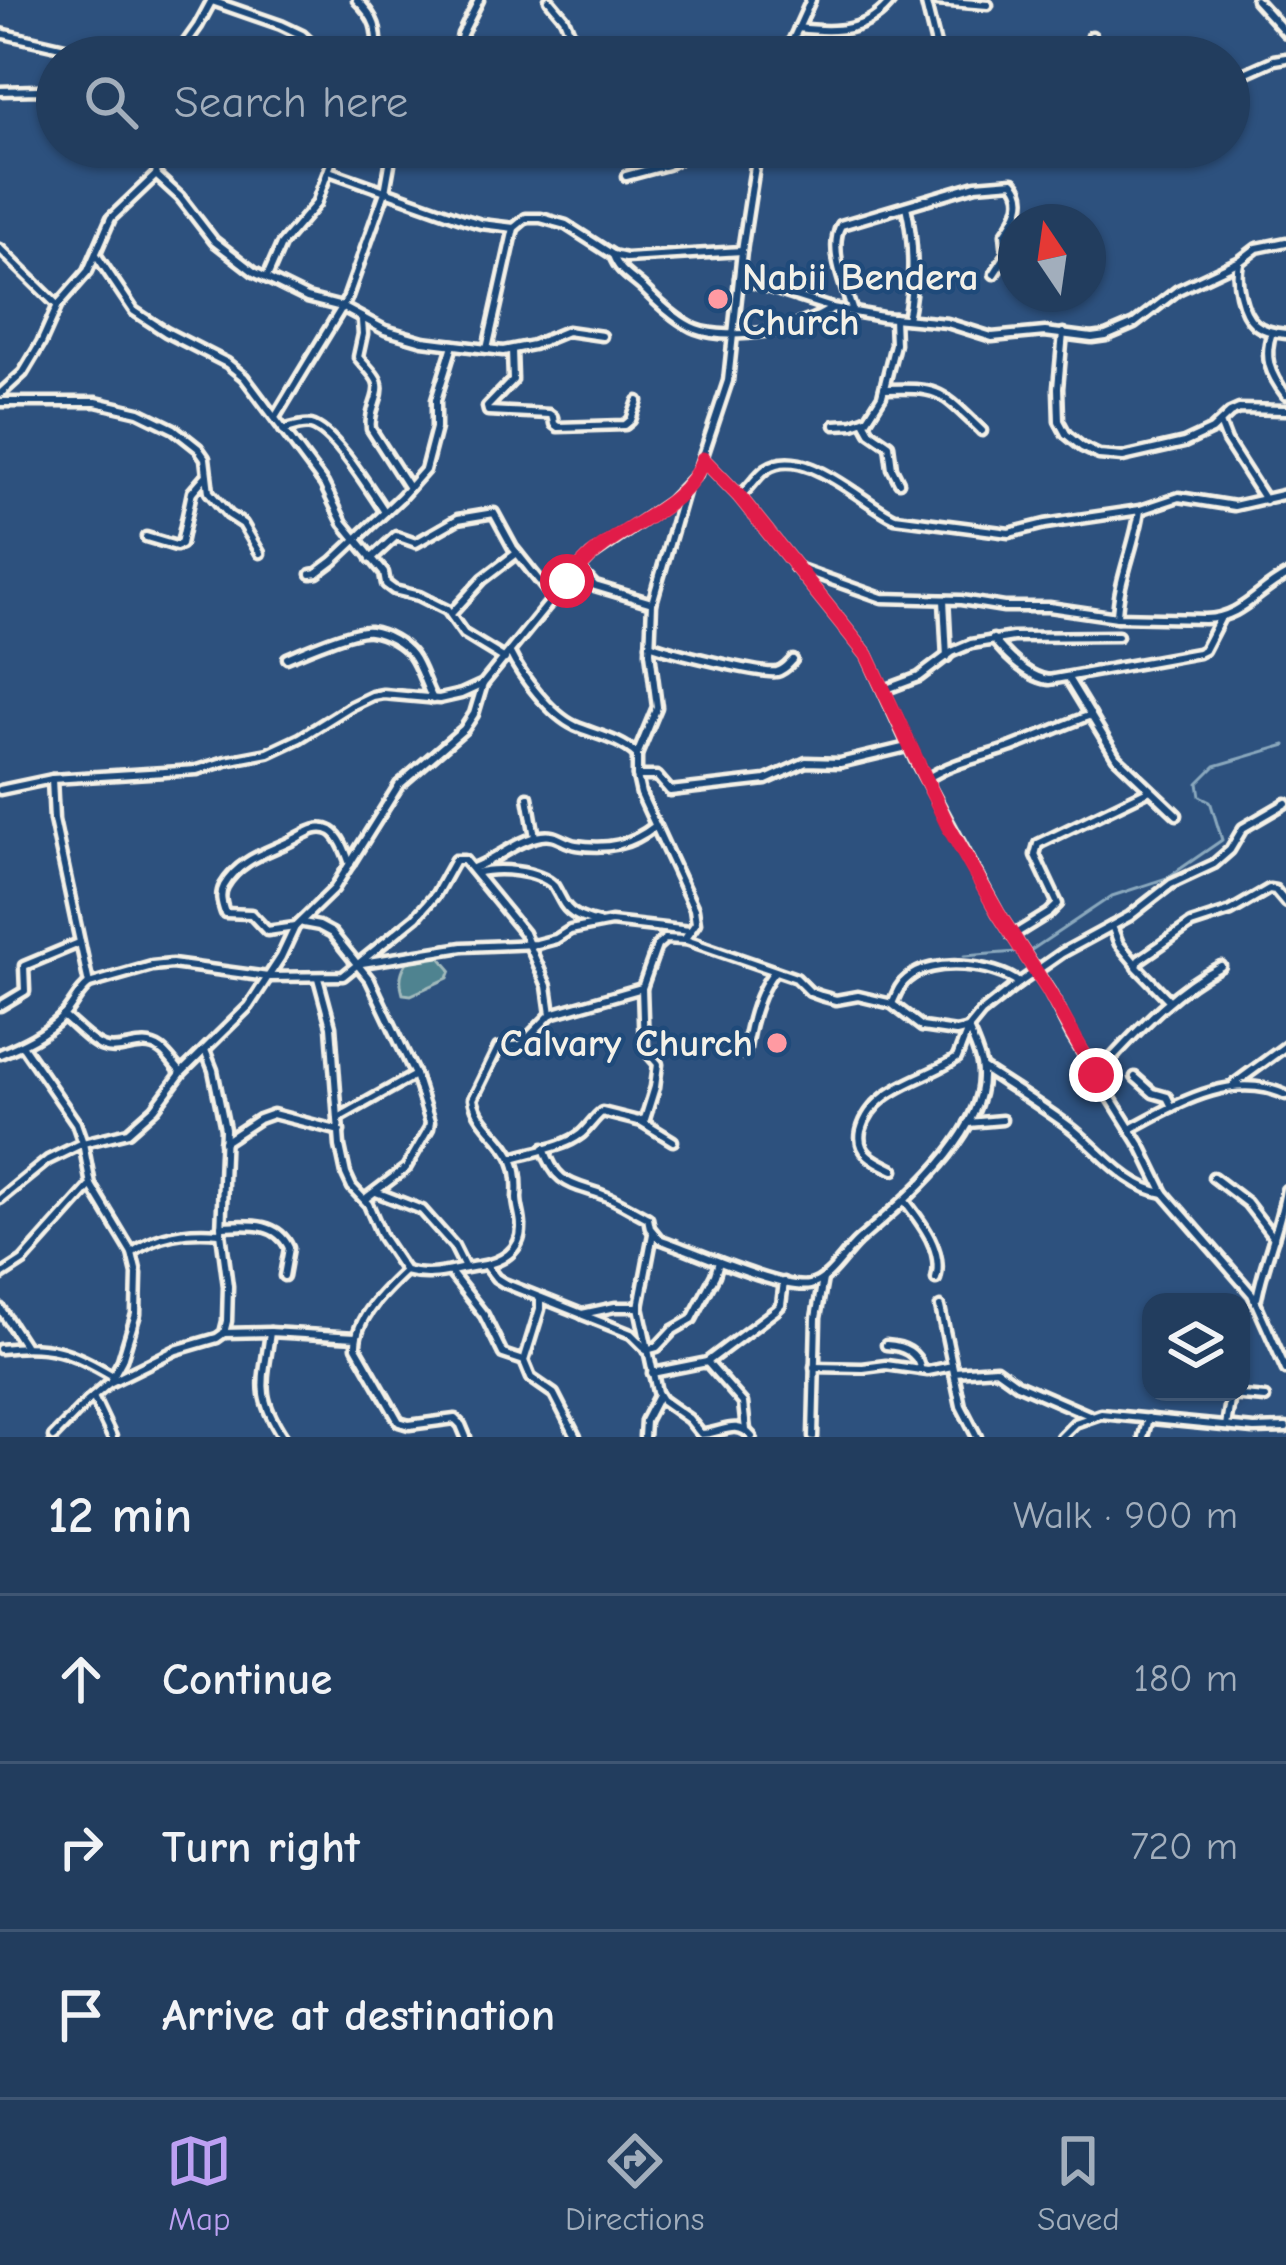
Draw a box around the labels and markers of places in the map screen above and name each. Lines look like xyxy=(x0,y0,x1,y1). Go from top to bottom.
place label: Nabii Bendera Church xyxy=(742,255,979,345)
marker: Nabii Bendera Church xyxy=(705,286,731,312)
place label: Calvary Church xyxy=(500,1021,753,1066)
marker: Calvary Church xyxy=(764,1030,790,1056)

